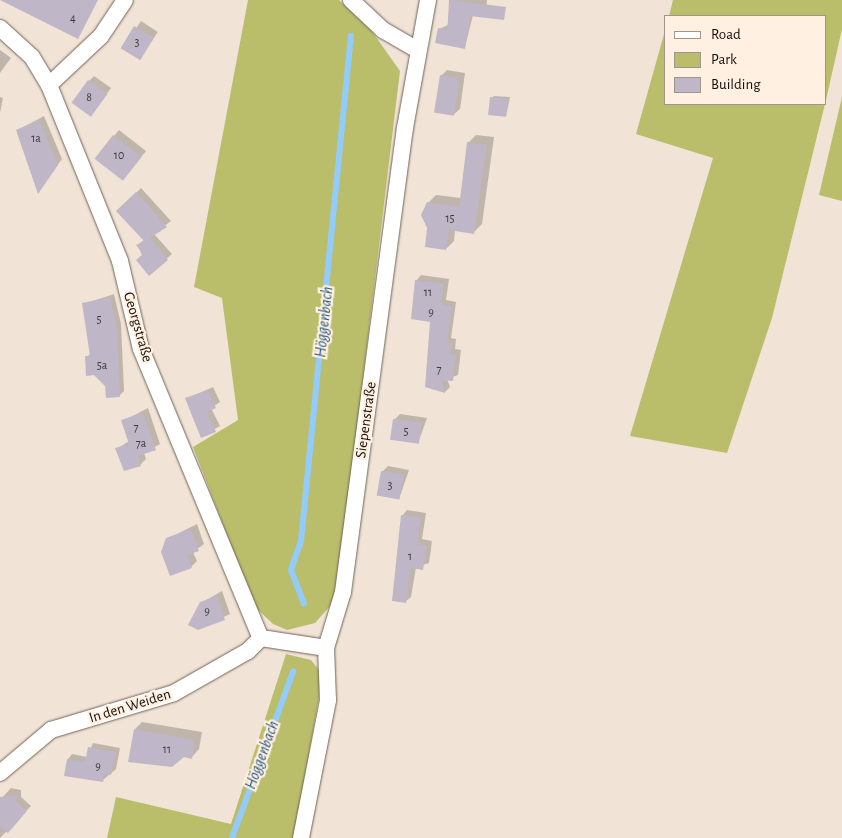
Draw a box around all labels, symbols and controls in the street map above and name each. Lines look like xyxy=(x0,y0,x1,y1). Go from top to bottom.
house number: 4 xyxy=(70,12,76,26)
legend xyxy=(664,15,827,105)
text: Road xyxy=(711,27,741,42)
house number: 3 xyxy=(135,36,139,50)
text: Park xyxy=(711,52,737,67)
text: Building xyxy=(711,77,761,92)
house number: 8 xyxy=(86,91,92,105)
house number: 1a xyxy=(31,132,41,146)
house number: 10 xyxy=(114,149,124,163)
house number: 15 xyxy=(445,212,455,226)
water label: Höggenbach xyxy=(311,286,337,358)
house number: 11 xyxy=(424,286,432,300)
street label: Georgstraße xyxy=(119,290,157,364)
house number: 9 xyxy=(428,306,434,320)
house number: 5 xyxy=(96,313,102,327)
house number: 5a xyxy=(97,359,107,373)
house number: 7 xyxy=(436,363,442,377)
street label: Siepenstraße xyxy=(352,381,380,459)
house number: 7 xyxy=(133,421,139,435)
house number: 5 xyxy=(403,425,409,439)
house number: 7a xyxy=(136,437,146,451)
house number: 3 xyxy=(388,479,392,493)
house number: 1 xyxy=(408,550,412,564)
house number: 9 xyxy=(204,605,210,619)
street label: In den Weiden xyxy=(87,685,173,727)
water label: Höggenbach xyxy=(241,718,283,792)
house number: 11 xyxy=(163,743,171,757)
house number: 9 xyxy=(95,760,101,774)

